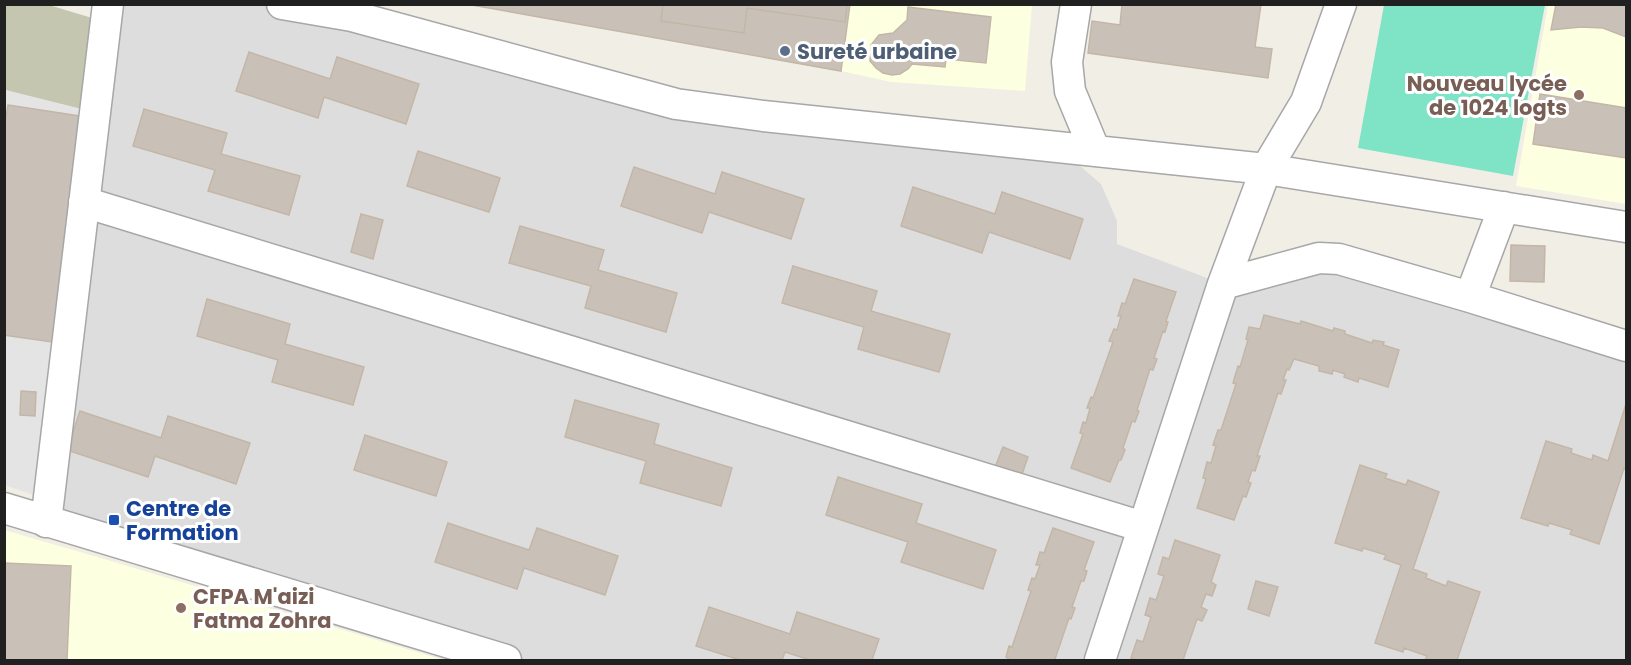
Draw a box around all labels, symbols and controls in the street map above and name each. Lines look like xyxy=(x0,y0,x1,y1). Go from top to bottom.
place label: Sureté urbaine xyxy=(797,37,957,66)
marker: Sureté urbaine xyxy=(778,44,792,58)
place label: Nouveau lycée de 1024 logts xyxy=(1407,69,1567,122)
marker: Nouveau lycée de 1024 logts xyxy=(1572,88,1586,102)
place label: Centre de Formation xyxy=(126,494,239,547)
marker: Centre de Formation xyxy=(107,513,121,527)
place label: CFPA M'aizi Fatma Zohra xyxy=(193,582,332,635)
marker: CFPA M'aizi Fatma Zohra xyxy=(174,601,188,615)

